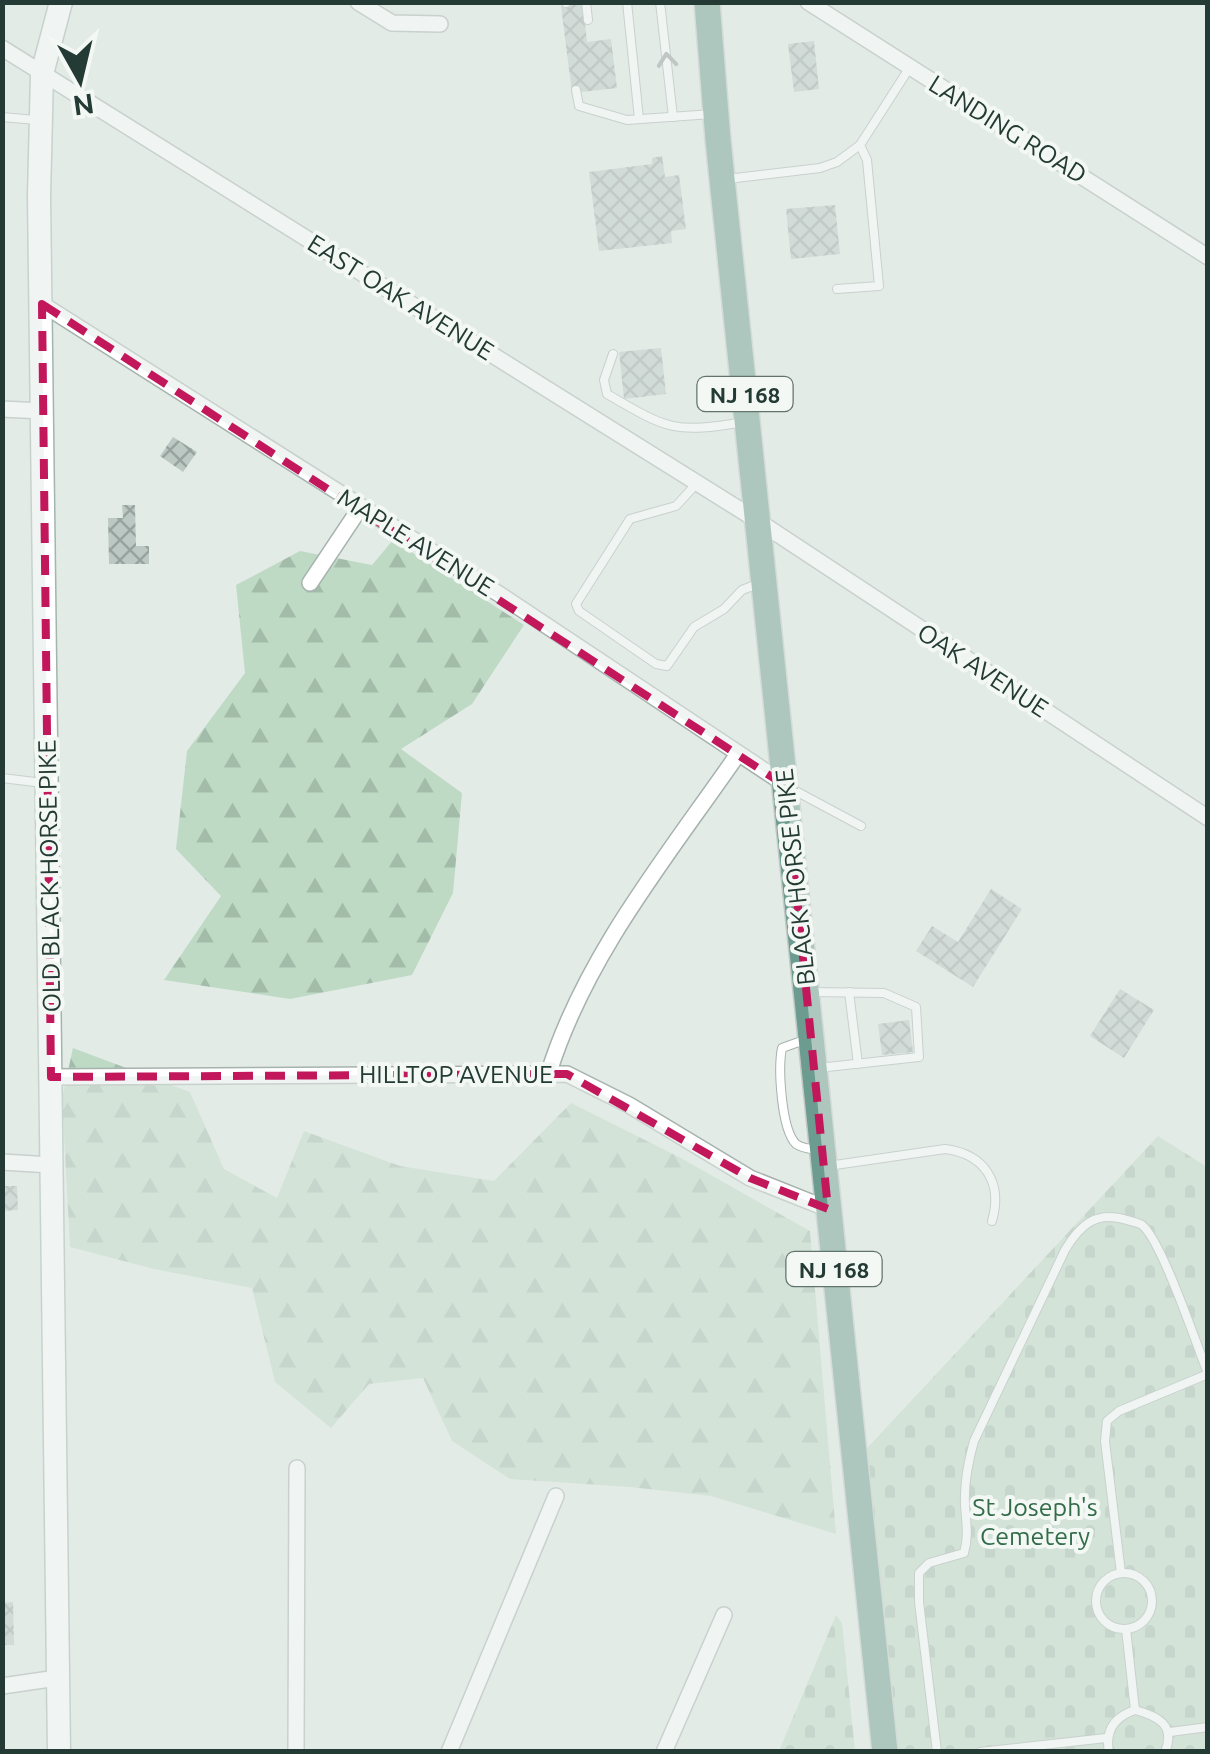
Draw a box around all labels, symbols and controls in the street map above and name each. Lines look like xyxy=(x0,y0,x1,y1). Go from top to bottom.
north arrow xyxy=(30,30,130,130)
one-way arrow xyxy=(657,51,678,67)
street label: LANDING ROAD xyxy=(924,69,1092,189)
text: N xyxy=(71,88,96,122)
street label: EAST OAK AVENUE xyxy=(303,228,499,366)
road number: NJ 168 xyxy=(698,377,792,411)
street label: MAPLE AVENUE xyxy=(333,483,499,601)
street label: OAK AVENUE xyxy=(912,617,1054,723)
street label: OLD BLACK HORSE PIKE xyxy=(33,739,65,1013)
street label: BLACK HORSE PIKE xyxy=(770,767,820,987)
street label: HILLTOP AVENUE xyxy=(359,1060,553,1088)
road number: NJ 168 xyxy=(786,1252,882,1286)
park label: St Joseph's Cemetery xyxy=(972,1493,1098,1550)

